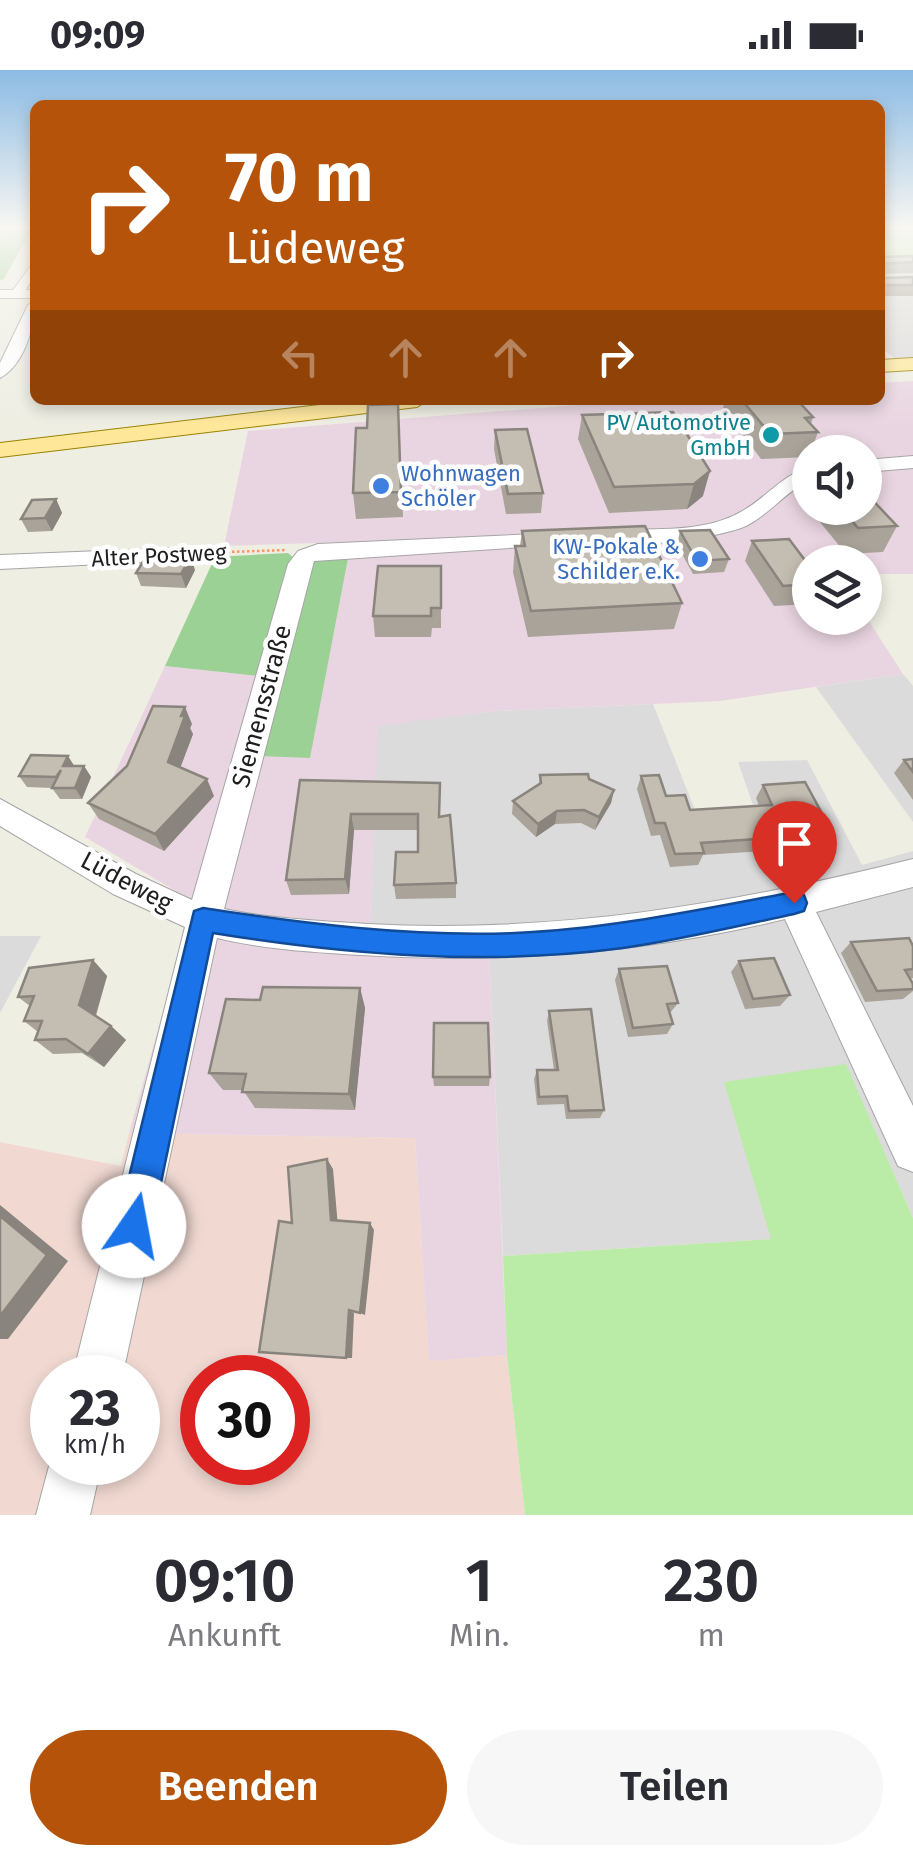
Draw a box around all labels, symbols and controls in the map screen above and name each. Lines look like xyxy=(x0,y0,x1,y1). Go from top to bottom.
text: 09:09 xyxy=(50,12,145,58)
text: 70 m xyxy=(225,136,374,220)
icon: right xyxy=(60,140,190,270)
text: Lüdeweg xyxy=(225,221,405,275)
icon: left xyxy=(273,330,328,385)
icon: ahead xyxy=(378,330,433,385)
icon: ahead xyxy=(483,330,538,385)
icon: right xyxy=(588,330,643,385)
place label: PV Automotive GmbH xyxy=(606,409,751,461)
marker: PV Automotive GmbH xyxy=(760,424,782,446)
map controls xyxy=(792,435,882,635)
button: sound xyxy=(792,435,882,525)
place label: Wohnwagen Schöler xyxy=(401,460,521,512)
marker: Wohnwagen Schöler xyxy=(370,475,392,497)
place label: KW-Pokale & Schilder e.K. xyxy=(552,533,680,585)
street label: Alter Postweg xyxy=(91,538,228,573)
button: layers xyxy=(792,545,882,635)
marker: KW-Pokale & Schilder e.K. xyxy=(689,548,711,570)
street label: Siemensstraße xyxy=(226,622,298,791)
pin xyxy=(752,801,837,904)
icon: arrive xyxy=(767,816,822,871)
street label: Lüdeweg xyxy=(75,845,178,919)
position arrow xyxy=(82,1174,186,1278)
speed limit sign: 30 xyxy=(180,1355,310,1485)
text: 23 xyxy=(69,1378,121,1438)
text: km/h xyxy=(64,1430,126,1460)
text: 09:10 xyxy=(154,1545,295,1617)
text: 1 xyxy=(466,1545,493,1617)
text: 230 xyxy=(663,1545,759,1617)
text: Ankunft xyxy=(168,1616,281,1654)
text: Min. xyxy=(449,1616,509,1654)
text: m xyxy=(698,1616,725,1654)
button: Beenden xyxy=(30,1730,447,1845)
button: Teilen xyxy=(467,1730,883,1845)

